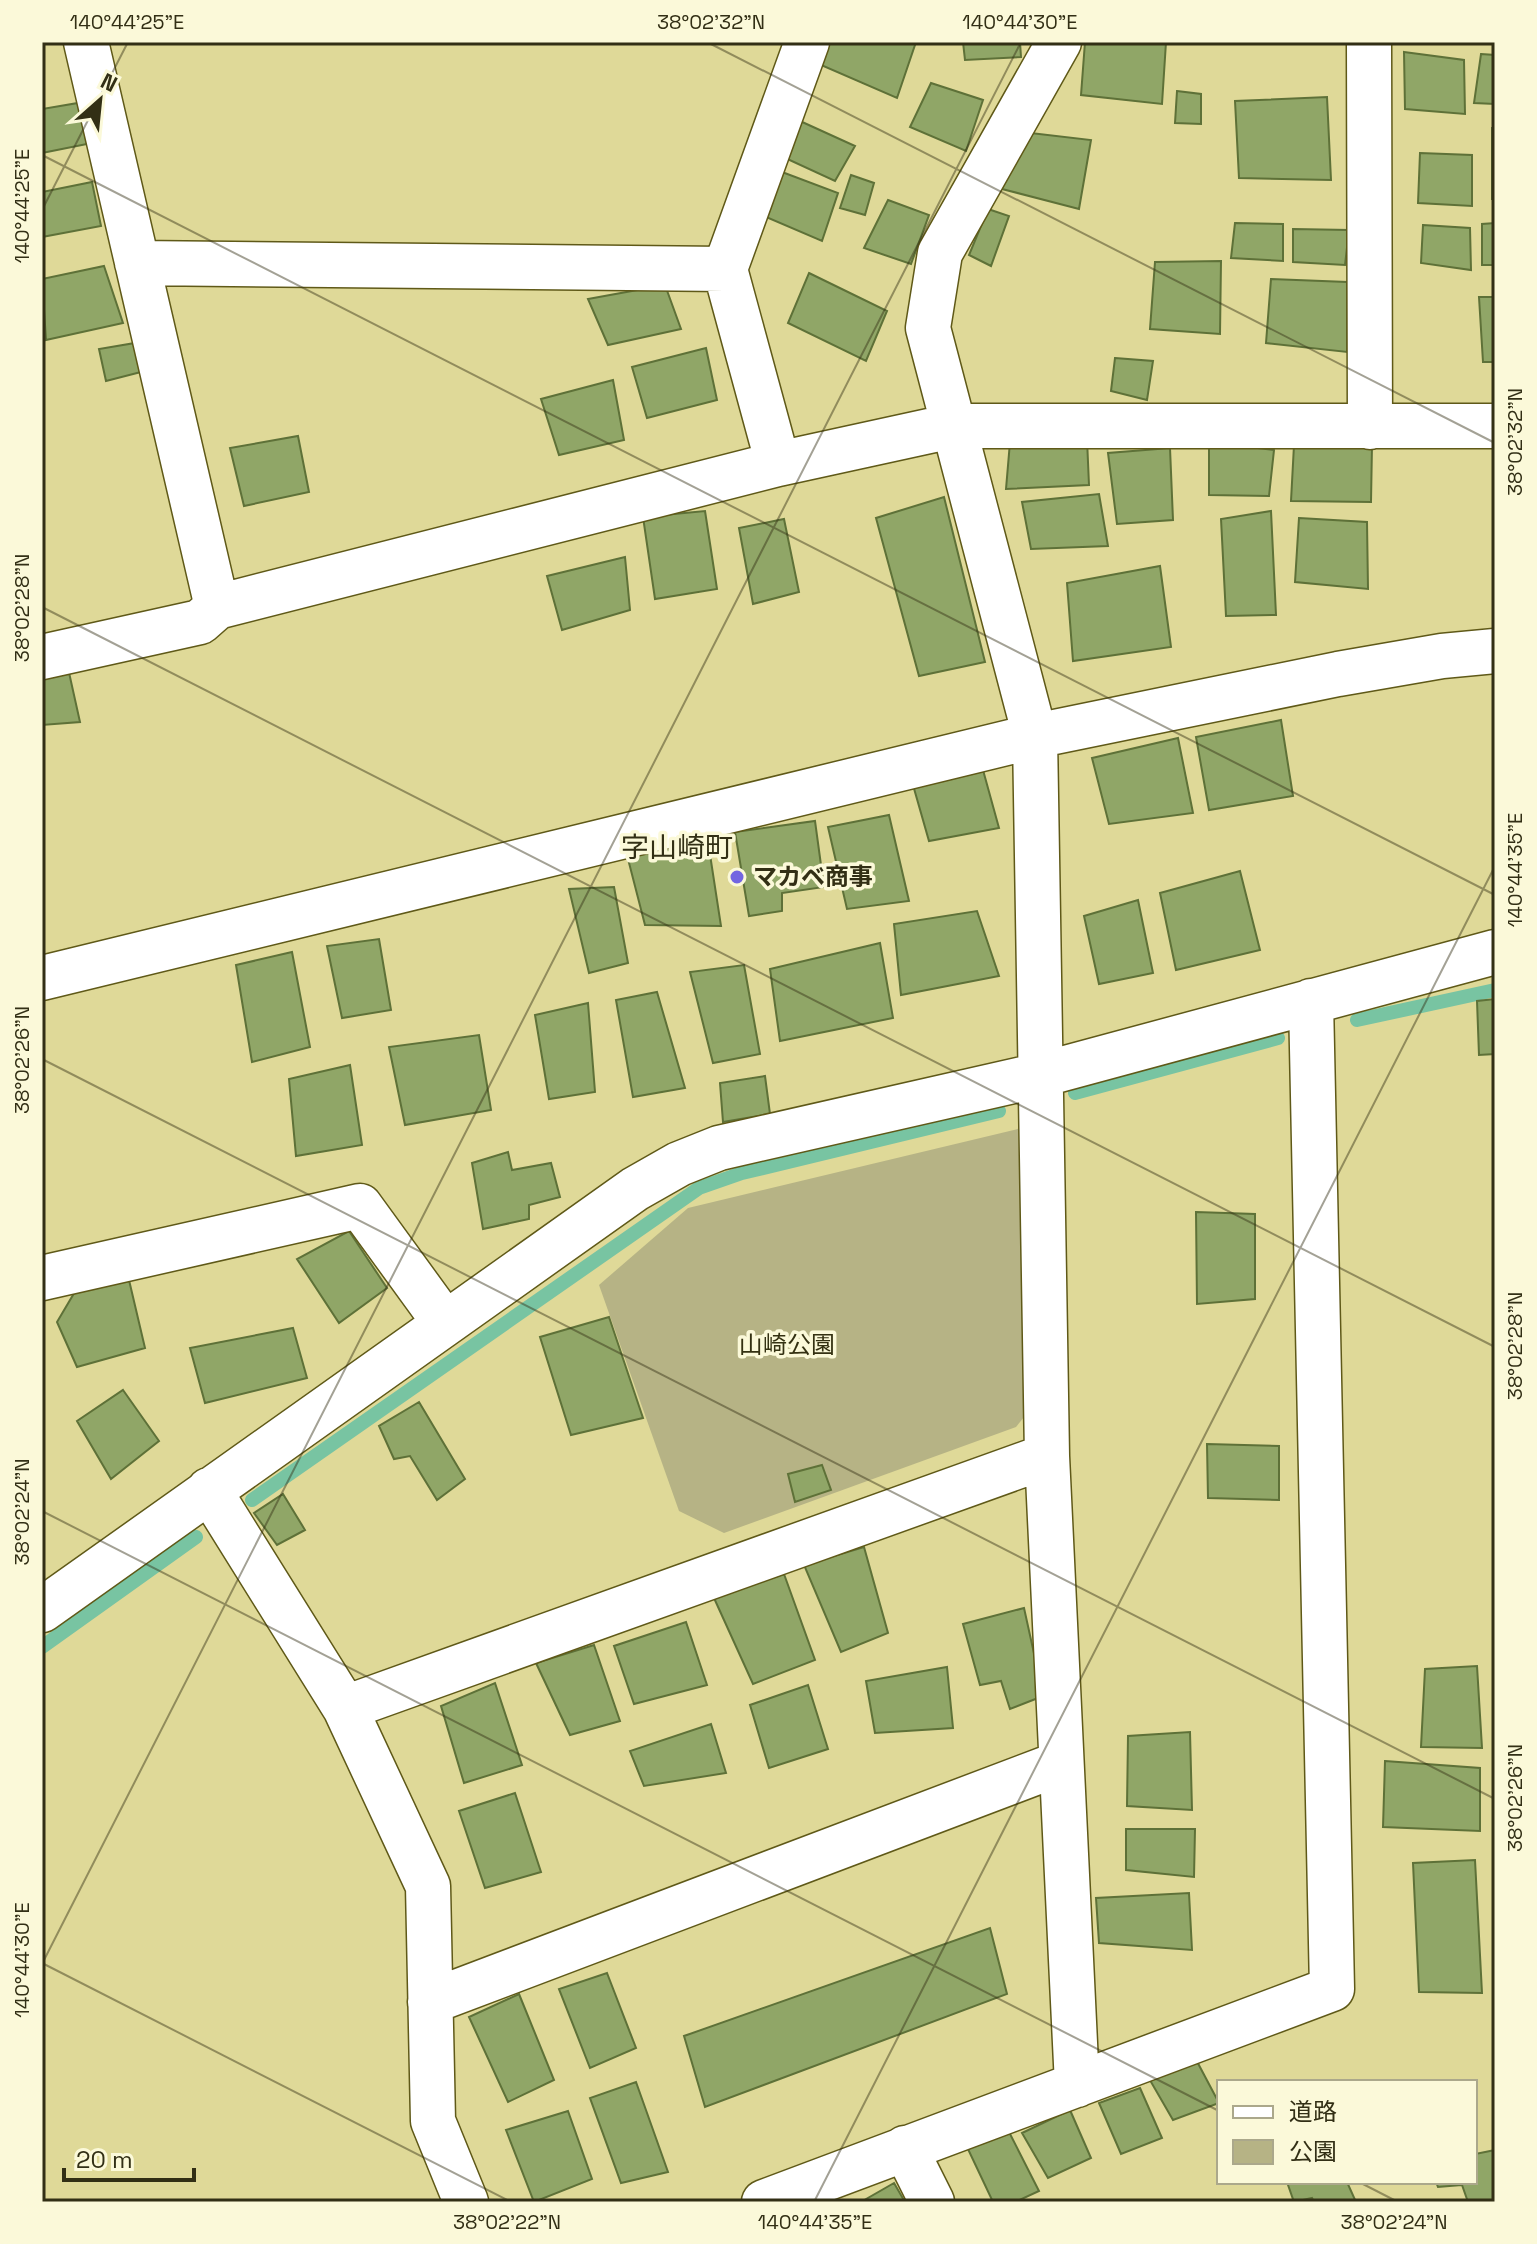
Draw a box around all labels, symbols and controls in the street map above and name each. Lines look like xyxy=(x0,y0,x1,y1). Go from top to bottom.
text: 140°44'25"E xyxy=(70,9,184,35)
text: 38°02'32"N xyxy=(657,9,765,35)
text: 140°44'30"E xyxy=(962,9,1078,35)
north arrow xyxy=(60,60,140,140)
text: N xyxy=(96,66,122,98)
text: 140°44'25"E xyxy=(9,149,35,263)
text: 38°02'32"N xyxy=(1502,388,1528,496)
text: 38°02'28"N xyxy=(9,554,35,662)
text: 140°44'35"E xyxy=(1502,813,1528,927)
district label: 字山崎町 xyxy=(621,829,733,865)
place label: マカベ商事 xyxy=(753,861,873,892)
marker: マカベ商事 xyxy=(728,868,746,886)
text: 38°02'26"N xyxy=(9,1006,35,1114)
text: 38°02'28"N xyxy=(1502,1292,1528,1400)
park label: 山崎公園 xyxy=(739,1329,835,1360)
text: 38°02'24"N xyxy=(9,1458,35,1566)
text: 38°02'26"N xyxy=(1502,1744,1528,1852)
text: 140°44'30"E xyxy=(9,1902,35,2018)
legend xyxy=(1217,2080,1477,2184)
text: 道路 xyxy=(1289,2096,1337,2127)
scale bar xyxy=(64,2132,194,2182)
text: 公園 xyxy=(1289,2136,1337,2167)
text: 20 m xyxy=(76,2144,133,2175)
text: 38°02'22"N xyxy=(453,2209,561,2235)
text: 140°44'35"E xyxy=(758,2209,872,2235)
text: 38°02'24"N xyxy=(1340,2209,1448,2235)

